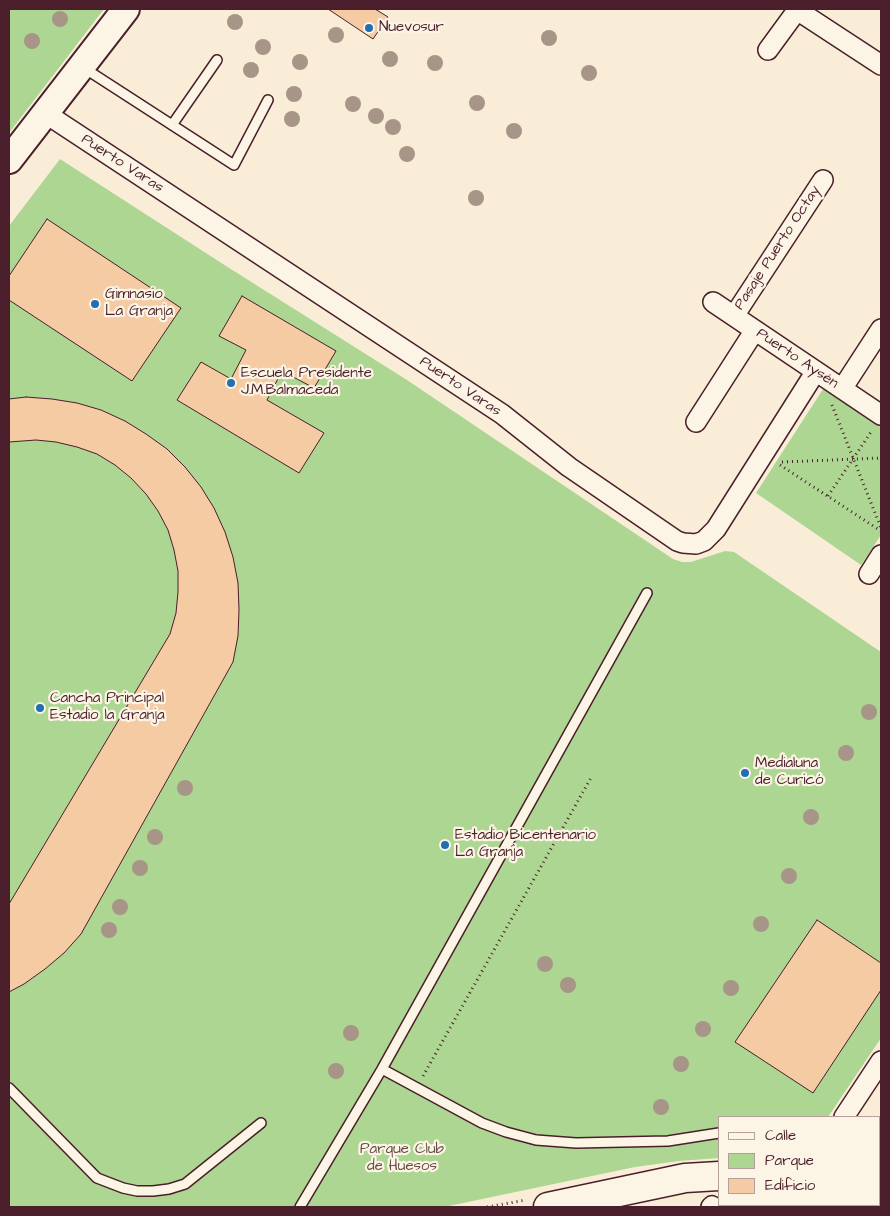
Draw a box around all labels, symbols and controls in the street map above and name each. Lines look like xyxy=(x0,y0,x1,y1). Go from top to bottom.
place label: Nuevosur xyxy=(379,19,444,37)
marker: Nuevosur xyxy=(363,22,375,34)
street label: Puerto Varas xyxy=(77,131,167,197)
street label: Pasaje Puerto Octay xyxy=(731,182,825,314)
place label: Gimnasio La Granja xyxy=(105,286,173,321)
marker: Gimnasio La Granja xyxy=(89,298,101,310)
street label: Puerto Aysén xyxy=(753,325,841,393)
street label: Puerto Varas xyxy=(416,353,504,421)
place label: Escuela Presidente J.M.Balmaceda xyxy=(241,365,372,400)
marker: Escuela Presidente J.M.Balmaceda xyxy=(225,377,237,389)
place label: Cancha Principal Estadio la Granja xyxy=(50,690,165,725)
marker: Cancha Principal Estadio la Granja xyxy=(34,702,46,714)
place label: Medialuna de Curicó xyxy=(755,755,824,790)
marker: Medialuna de Curicó xyxy=(739,767,751,779)
place label: Estadio Bicentenario La Granja xyxy=(455,827,596,862)
marker: Estadio Bicentenario La Granja xyxy=(439,839,451,851)
legend xyxy=(718,1116,880,1206)
text: Calle xyxy=(765,1125,796,1146)
park label: Parque Club de Huesos xyxy=(360,1141,444,1176)
text: Parque xyxy=(765,1150,814,1171)
text: Edificio xyxy=(765,1175,815,1196)

